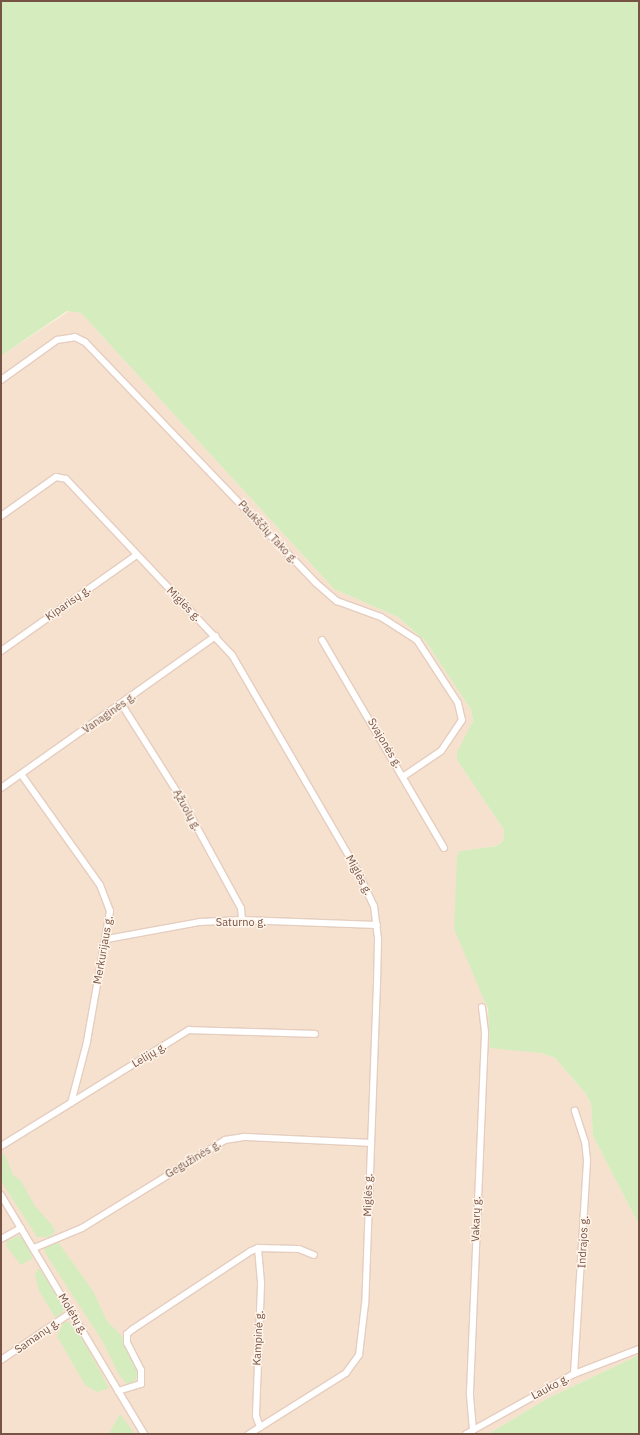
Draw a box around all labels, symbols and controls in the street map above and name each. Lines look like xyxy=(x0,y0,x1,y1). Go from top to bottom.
street label: Paukščių Tako g. xyxy=(235,498,301,566)
street label: Kiparisų g. xyxy=(43,583,93,623)
street label: Miglės g. xyxy=(164,584,204,624)
street label: Vanaginės g. xyxy=(80,690,138,736)
street label: Svajonės g. xyxy=(365,716,405,770)
street label: Ąžuolų g. xyxy=(170,787,204,833)
street label: Miglės g. xyxy=(343,853,375,897)
street label: Merkurijaus g. xyxy=(90,915,116,985)
street label: Saturno g. xyxy=(216,915,266,929)
street label: Lelijų g. xyxy=(129,1040,169,1070)
street label: Gegužinės g. xyxy=(163,1137,223,1181)
street label: Miglės g. xyxy=(361,1173,375,1217)
street label: Vakarų g. xyxy=(469,1196,483,1242)
street label: Indrajos g. xyxy=(575,1215,591,1269)
street label: Molėtų g. xyxy=(56,1291,90,1337)
street label: Kampinė g. xyxy=(250,1310,266,1366)
street label: Samanų g. xyxy=(12,1316,62,1356)
street label: Lauko g. xyxy=(529,1372,571,1402)

